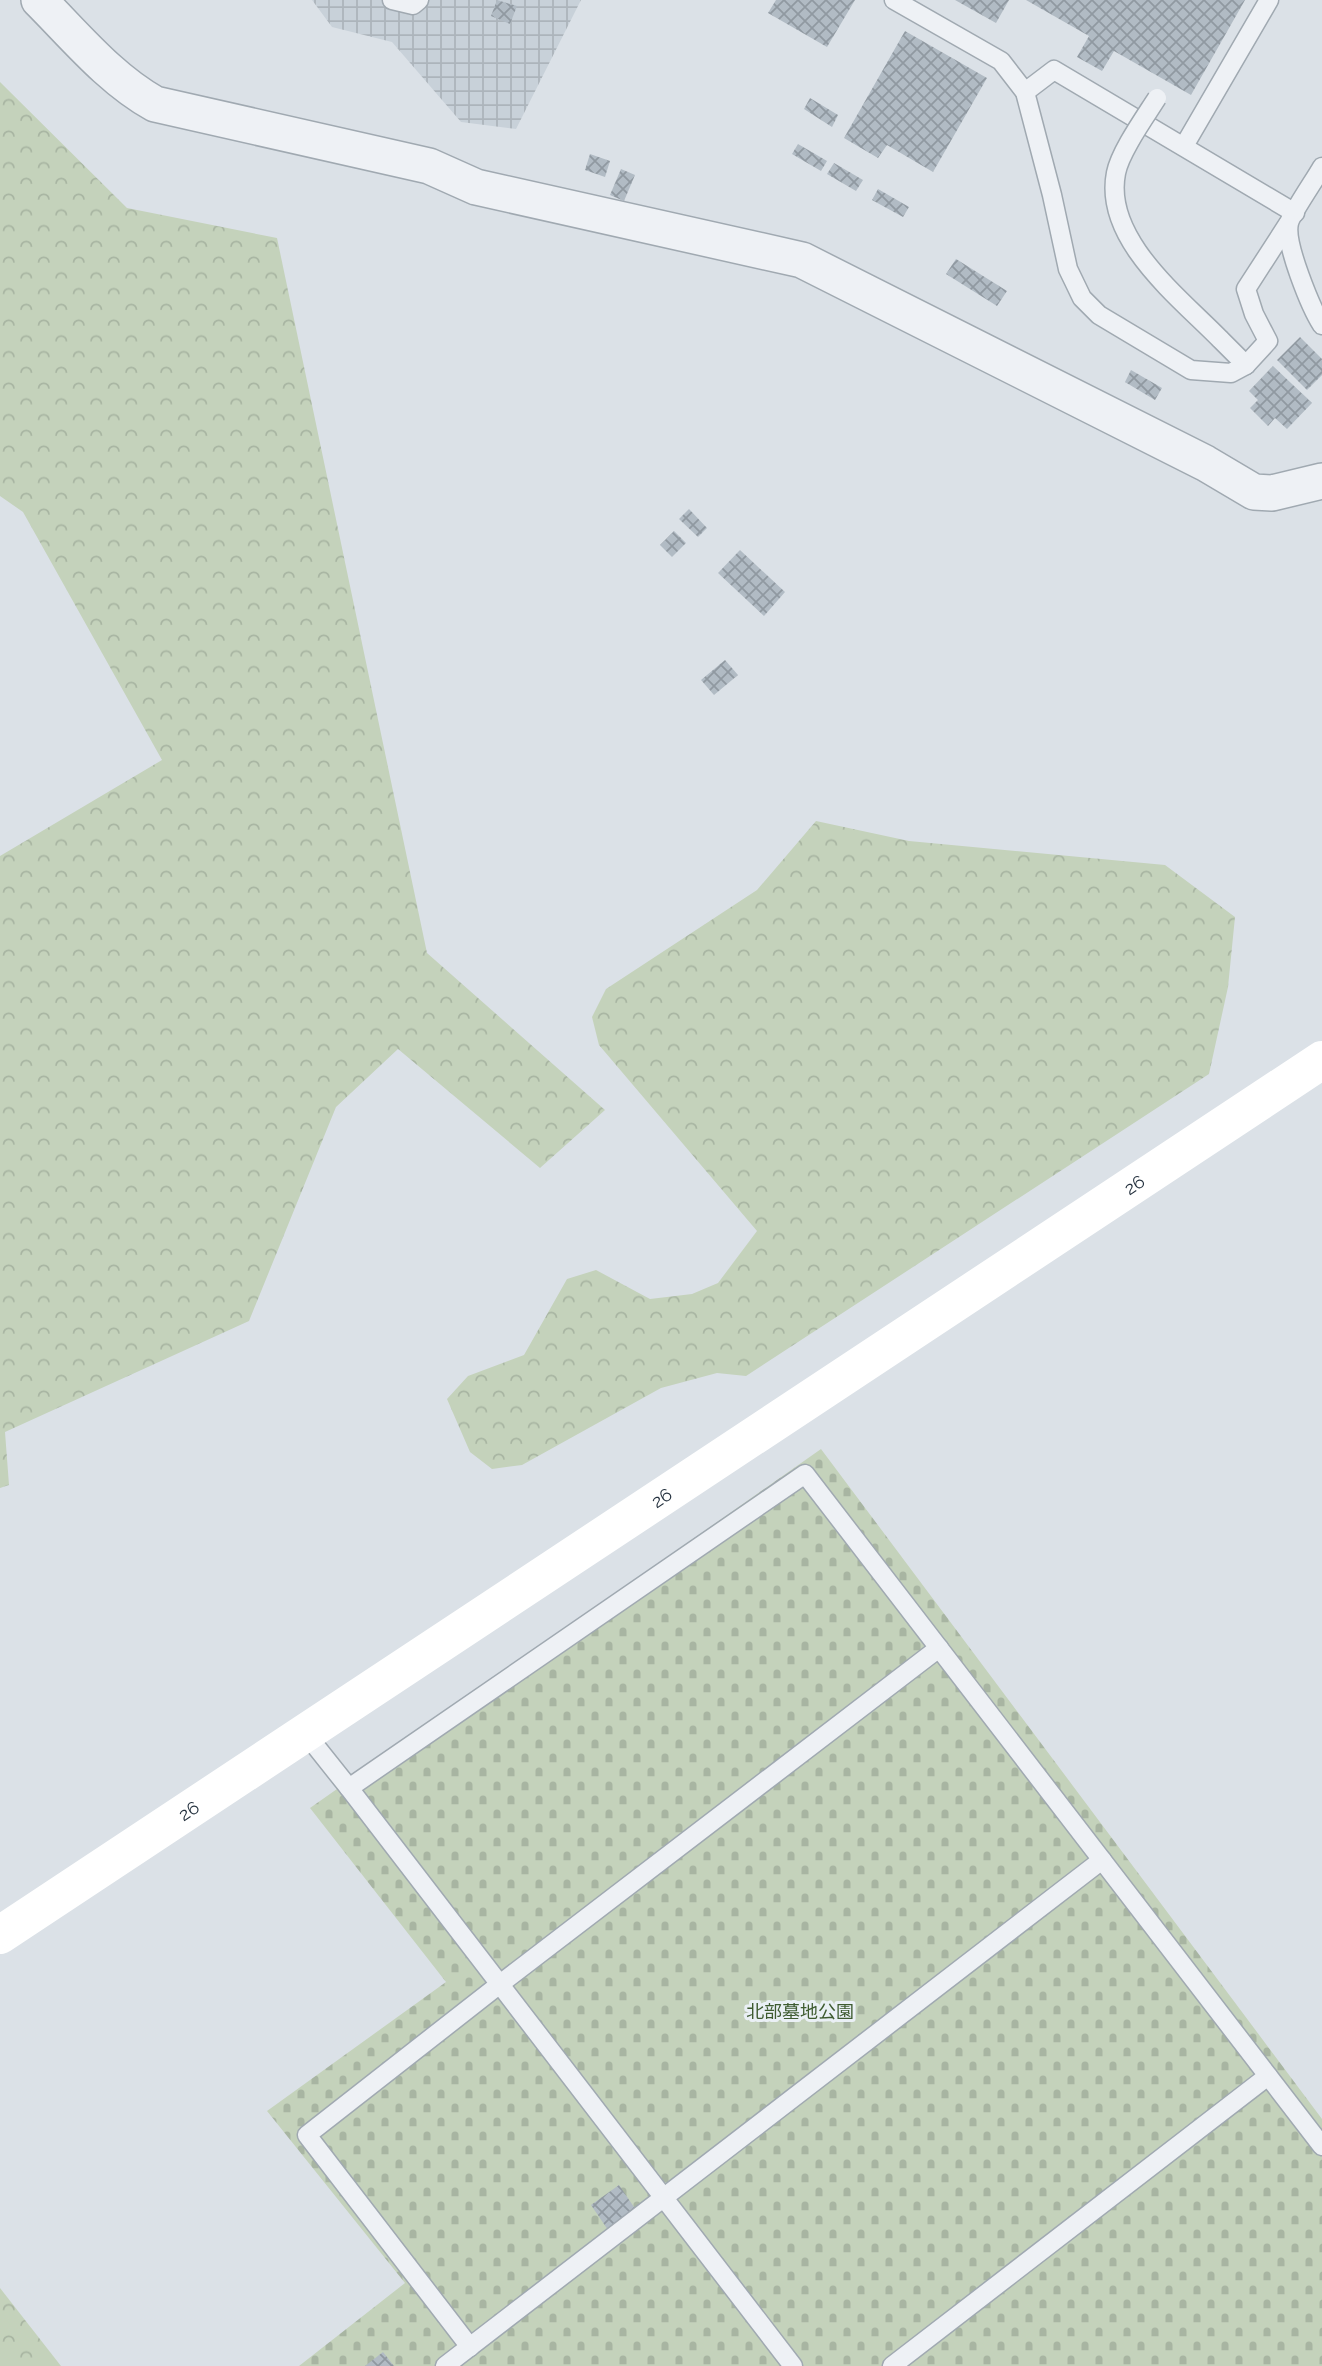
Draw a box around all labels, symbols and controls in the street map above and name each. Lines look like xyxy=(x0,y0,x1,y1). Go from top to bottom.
street label: 26 xyxy=(1120,1170,1148,1199)
street label: 26 xyxy=(647,1483,676,1512)
street label: 26 xyxy=(174,1796,203,1825)
park label: 北部墓地公園 xyxy=(746,2001,854,2022)

